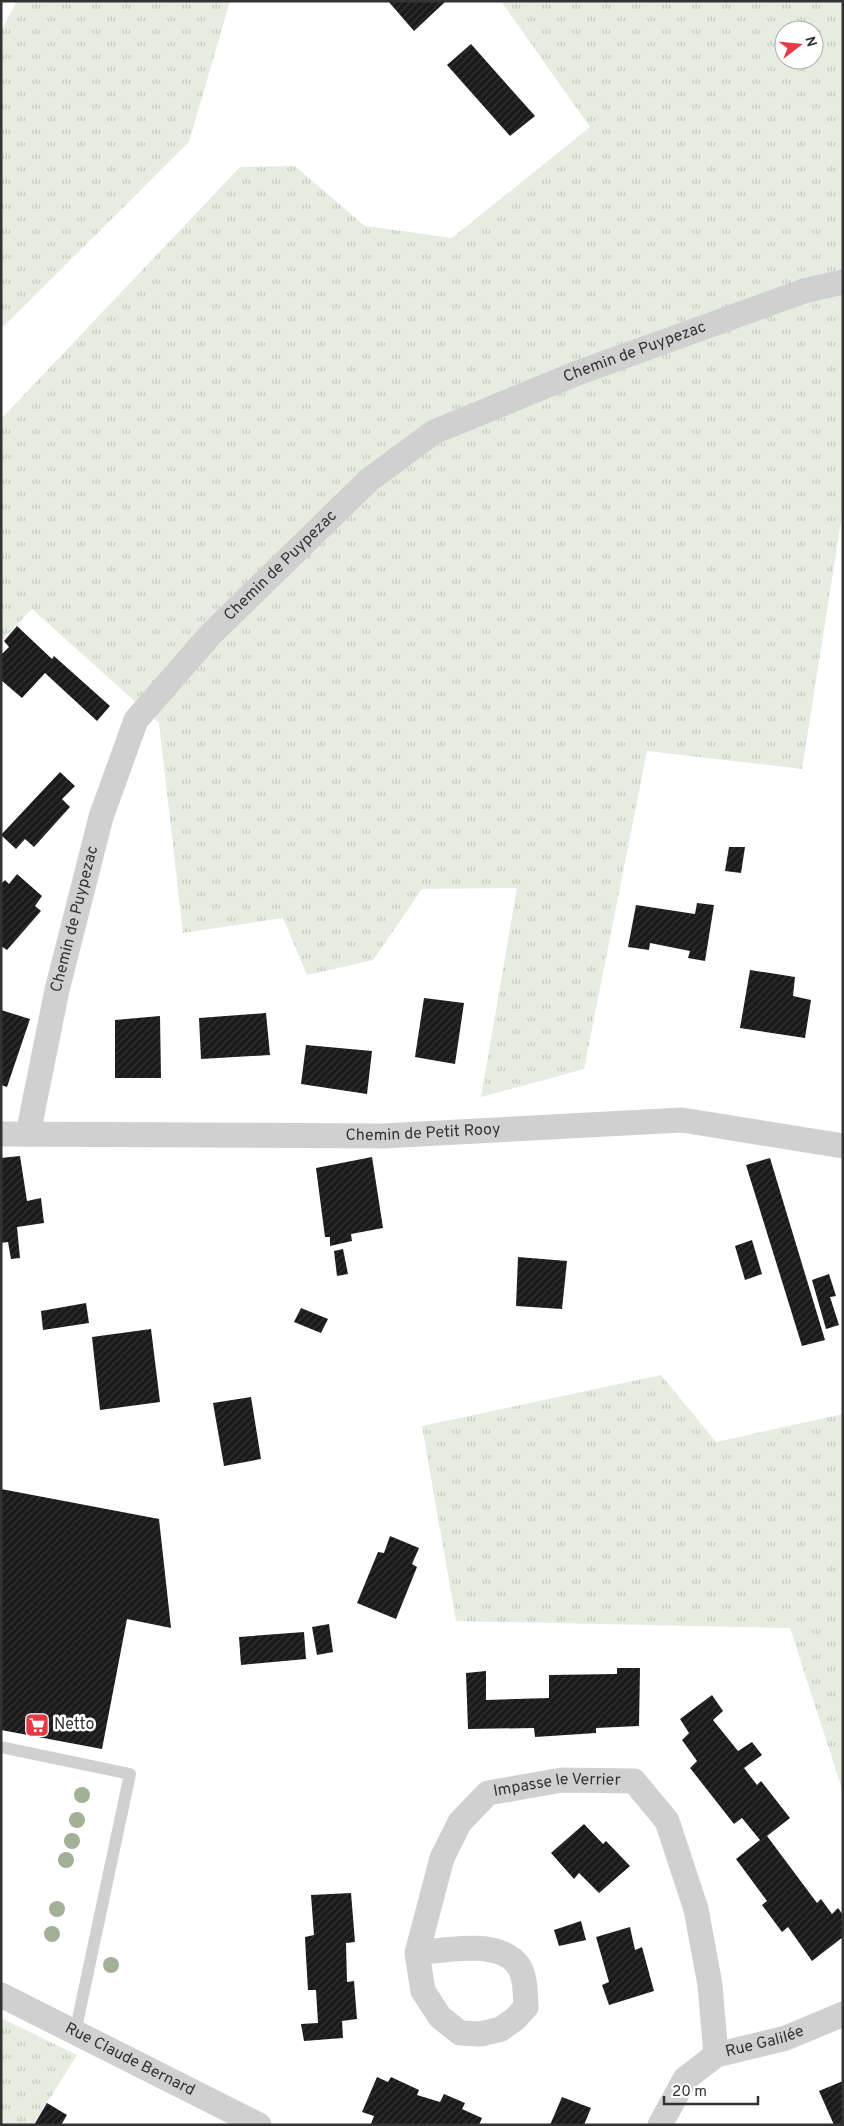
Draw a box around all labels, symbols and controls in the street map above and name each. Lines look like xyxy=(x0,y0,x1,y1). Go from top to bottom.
north arrow xyxy=(774,20,824,70)
text: N xyxy=(800,35,820,49)
street label: Chemin de Puypezac xyxy=(560,317,709,388)
street label: Chemin de Puypezac xyxy=(220,506,342,626)
street label: Chemin de Puypezac xyxy=(47,844,103,994)
street label: Chemin de Petit Rooy xyxy=(345,1120,501,1146)
supermarket icon: Netto xyxy=(24,1712,50,1738)
place label: Netto xyxy=(54,1715,95,1735)
street label: Impasse le Verrier xyxy=(492,1770,621,1802)
street label: Rue Claude Bernard xyxy=(61,2019,198,2101)
street label: Rue Galilée xyxy=(723,2021,807,2062)
scale bar xyxy=(664,2074,758,2106)
text: 20 m xyxy=(672,2083,707,2102)

